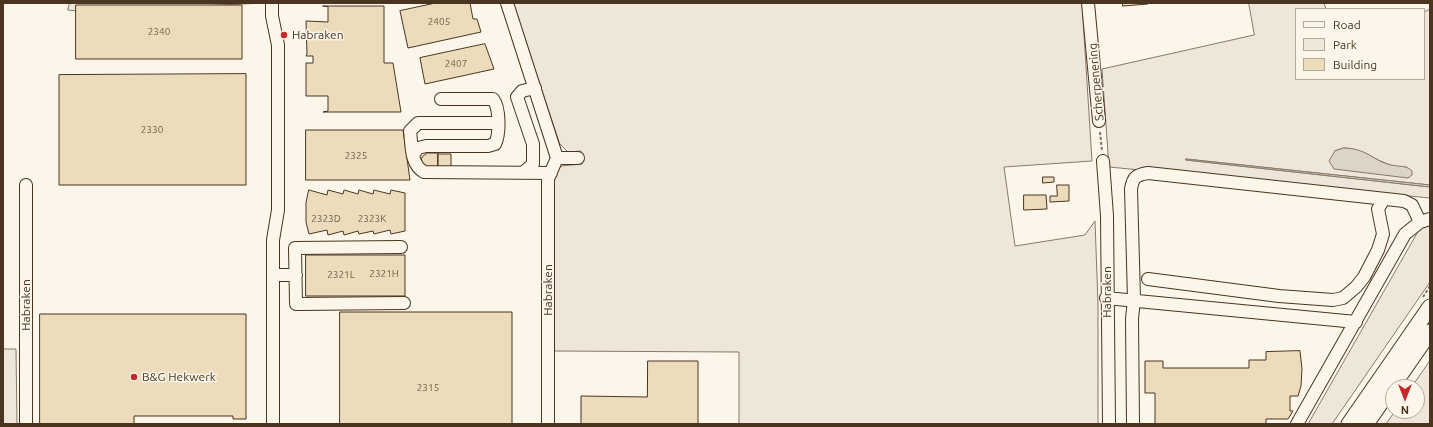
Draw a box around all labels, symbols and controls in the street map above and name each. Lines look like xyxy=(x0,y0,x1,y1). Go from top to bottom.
legend xyxy=(1295,8,1425,80)
house number: 2405 xyxy=(428,16,450,28)
text: Road xyxy=(1333,18,1361,31)
house number: 2340 xyxy=(148,26,170,38)
place label: Habraken xyxy=(292,28,344,42)
marker: Habraken xyxy=(279,30,289,40)
text: Park xyxy=(1333,38,1357,51)
street label: Scherpenering xyxy=(1085,42,1107,122)
house number: 2407 xyxy=(445,58,467,70)
text: Building xyxy=(1333,58,1377,71)
house number: 2330 xyxy=(141,124,163,136)
house number: 2325 xyxy=(345,150,367,162)
house number: 2323D xyxy=(311,213,341,225)
house number: 2323K xyxy=(358,213,386,225)
street label: Habraken xyxy=(541,264,555,316)
street label: Habraken xyxy=(1100,266,1114,318)
house number: 2321H xyxy=(369,268,399,280)
house number: 2321L xyxy=(327,269,355,281)
street label: Habraken xyxy=(19,279,33,331)
place label: B&G Hekwerk xyxy=(142,370,216,384)
marker: B&G Hekwerk xyxy=(129,372,139,382)
north arrow xyxy=(1385,379,1425,419)
house number: 2315 xyxy=(417,382,439,394)
text: N xyxy=(1401,404,1409,416)

